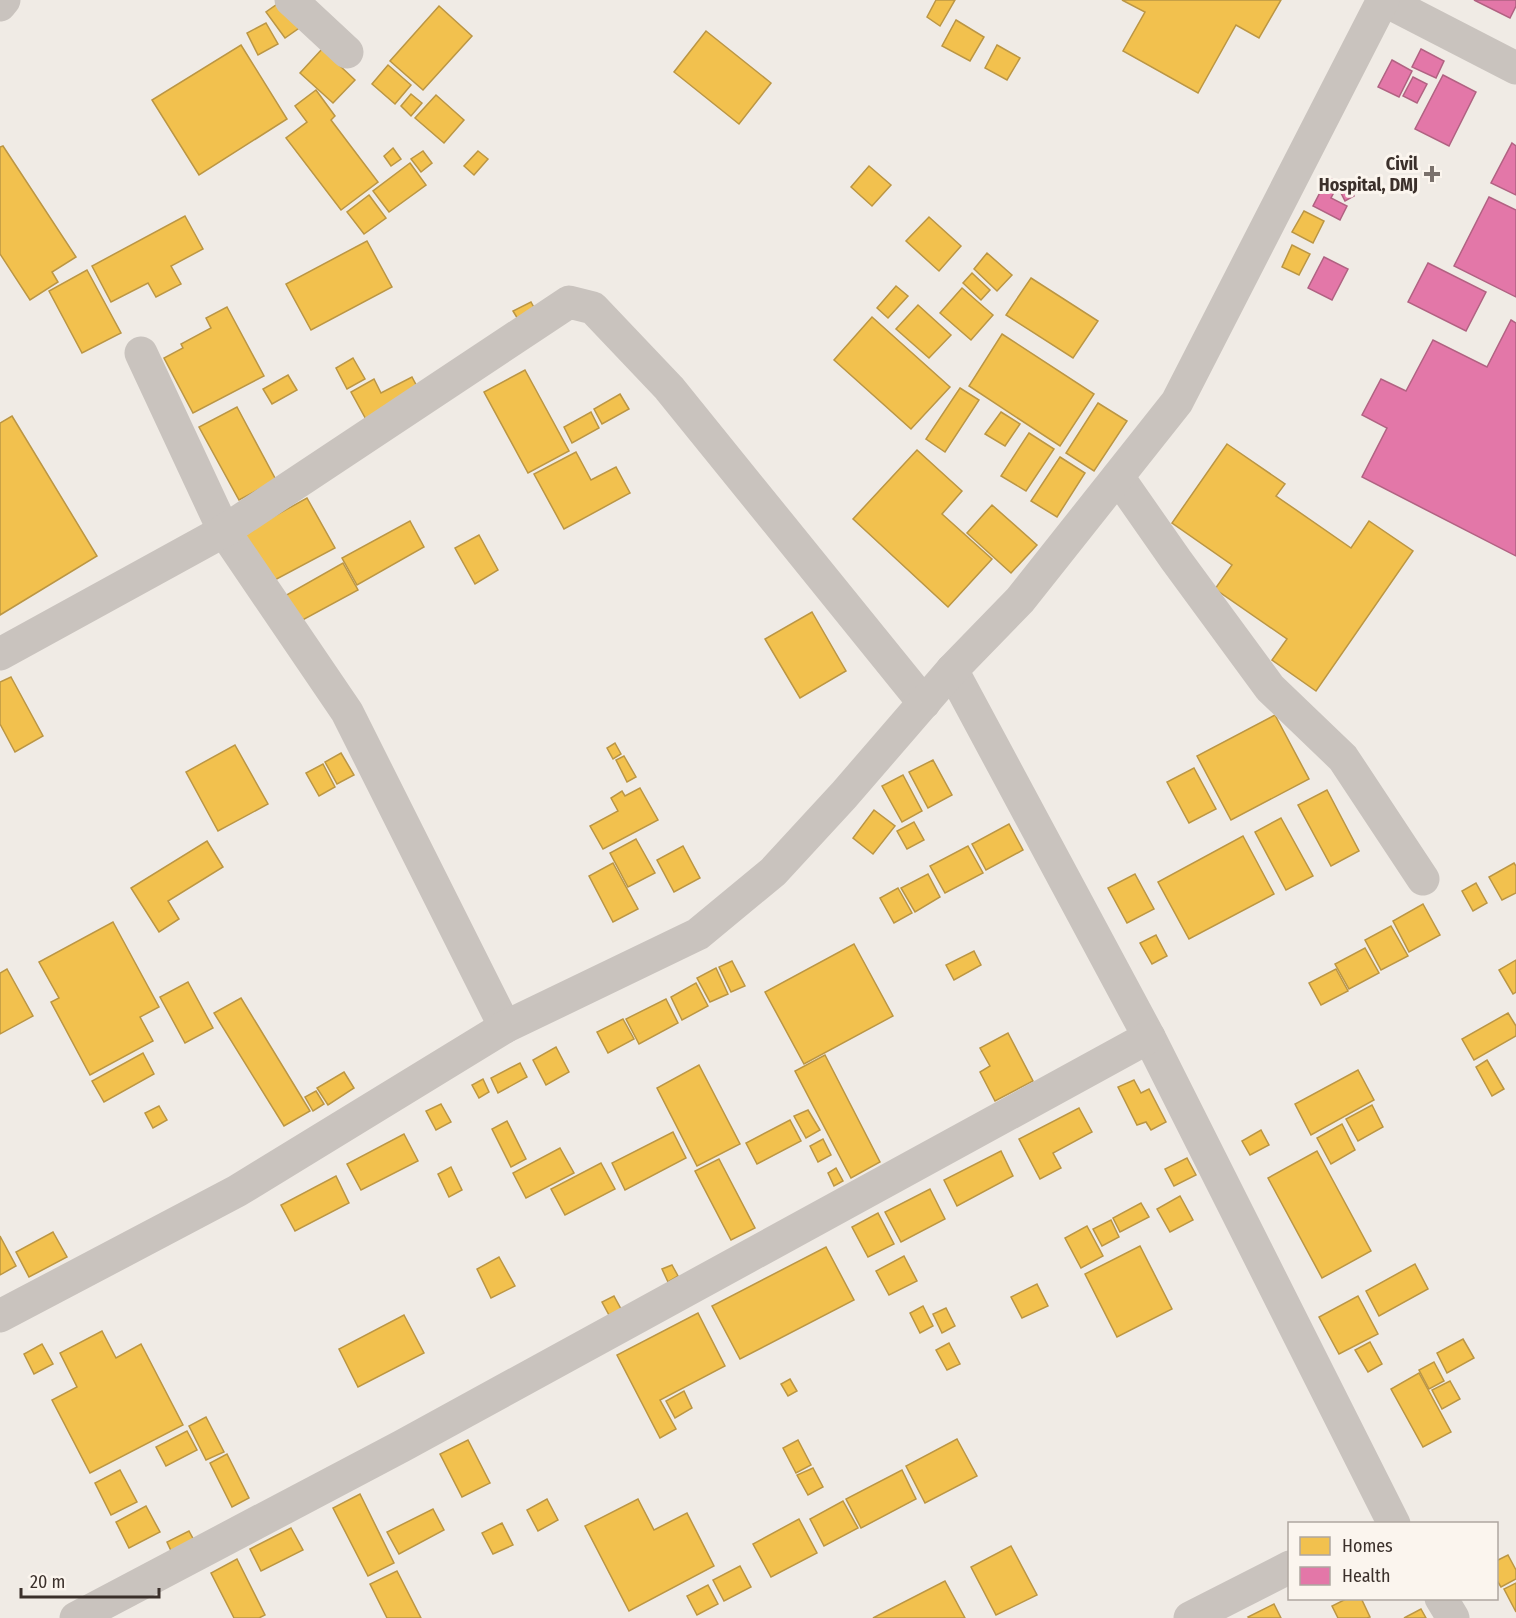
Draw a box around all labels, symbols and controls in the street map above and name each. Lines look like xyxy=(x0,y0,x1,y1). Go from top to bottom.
place label: Civil Hospital, DMJ xyxy=(1319,153,1418,196)
marker: Civil Hospital, DMJ xyxy=(1423,165,1441,183)
legend xyxy=(1288,1522,1498,1600)
text: Homes xyxy=(1342,1535,1393,1557)
scale bar xyxy=(21,1561,159,1599)
text: Health xyxy=(1342,1565,1390,1587)
text: 20 m xyxy=(30,1571,65,1593)

